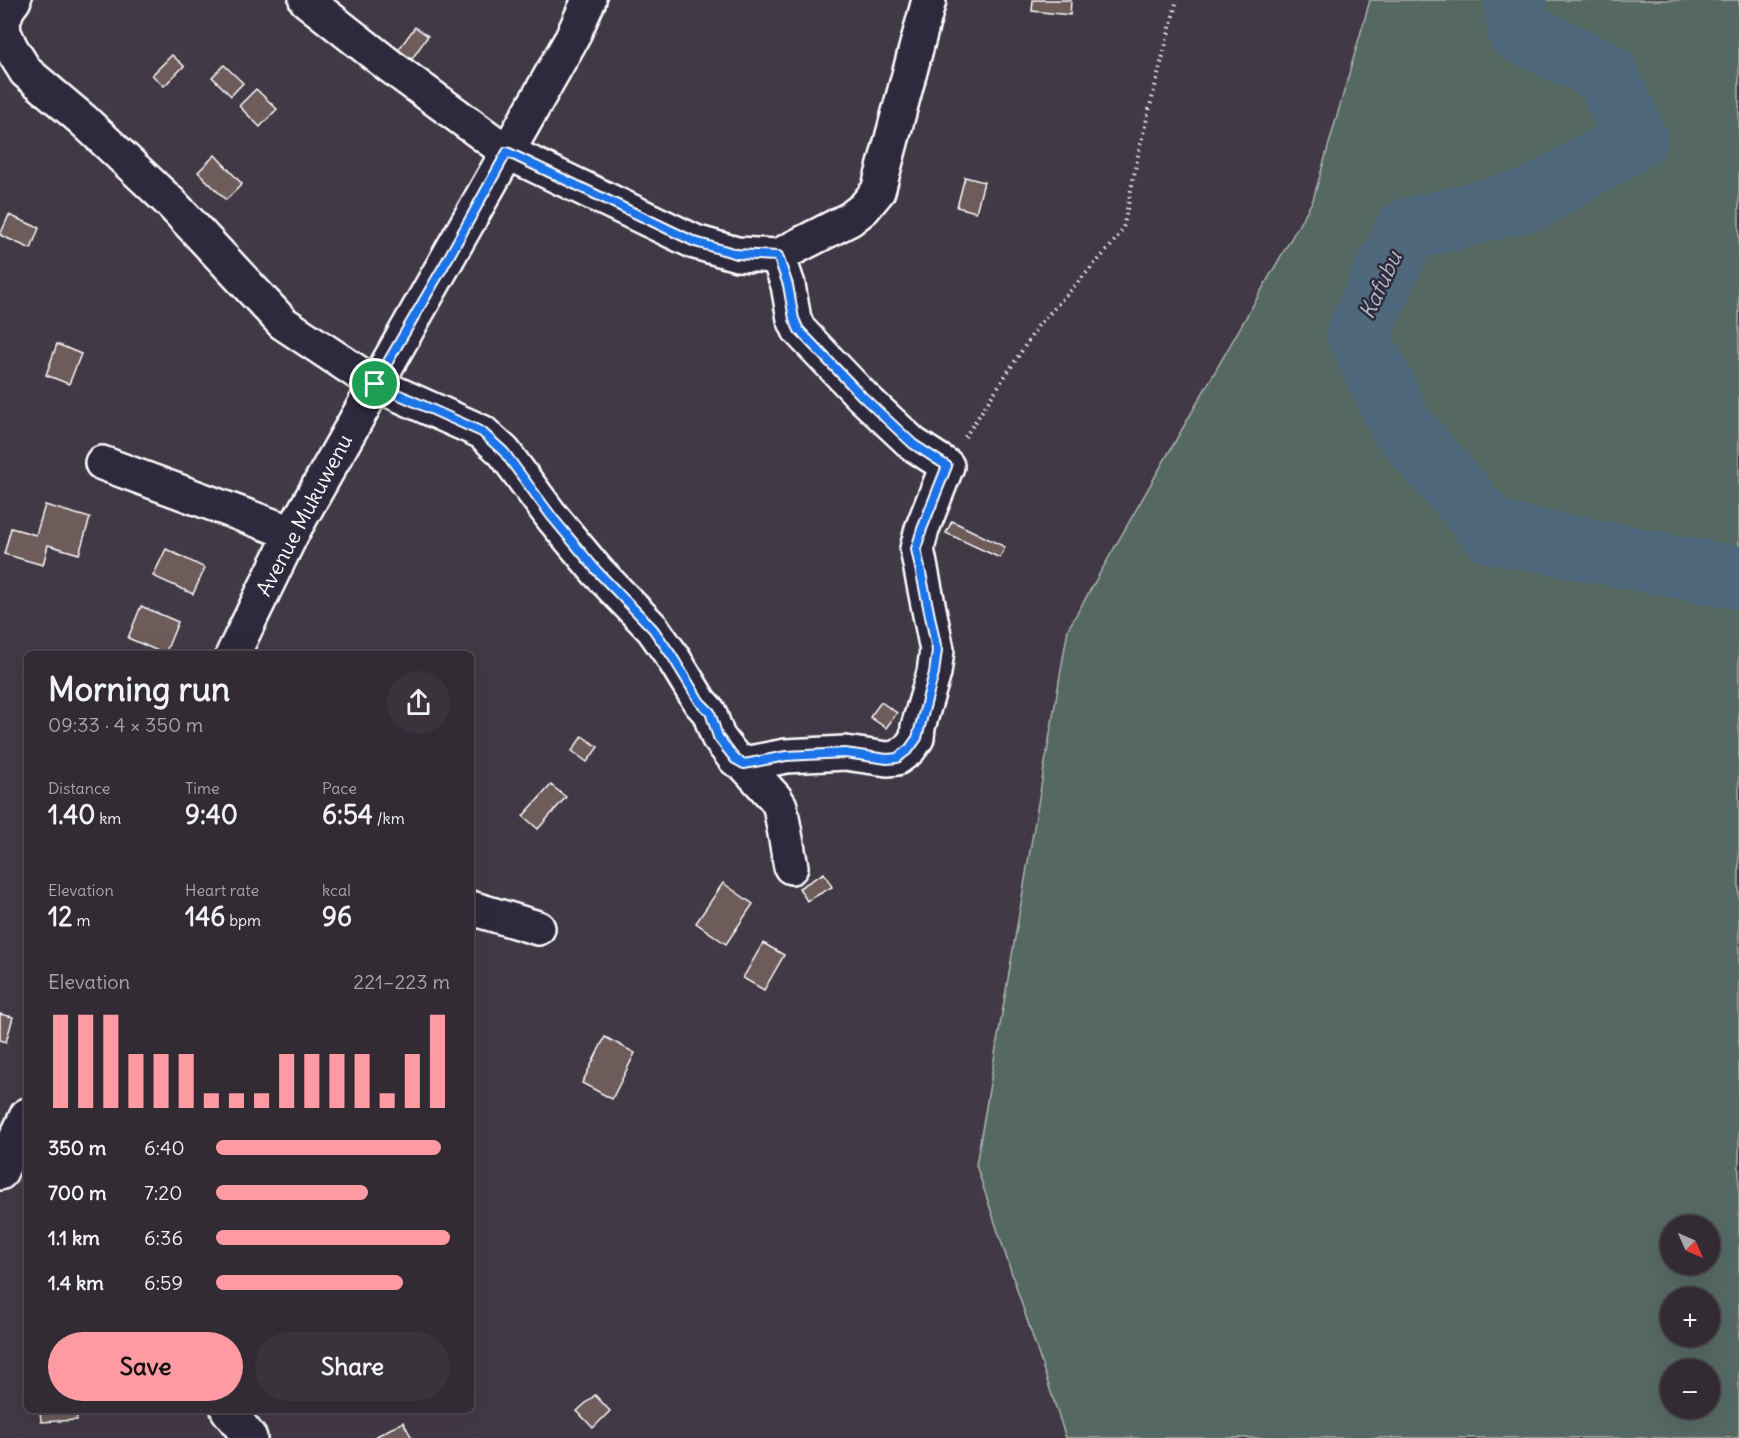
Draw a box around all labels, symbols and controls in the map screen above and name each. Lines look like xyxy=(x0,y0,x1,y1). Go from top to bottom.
water label: Kafubu xyxy=(1352,246,1408,323)
pin xyxy=(349,358,400,409)
icon: arrive xyxy=(358,367,391,400)
street label: Avenue Mukuwenu xyxy=(250,429,358,601)
text: Morning run xyxy=(48,668,230,710)
button: share xyxy=(387,671,450,734)
text: 09:33 · 4 × 350 m xyxy=(48,712,203,737)
text: Distance xyxy=(48,778,110,798)
text: Time xyxy=(185,778,220,798)
text: Pace xyxy=(322,778,357,798)
text: 1.40 xyxy=(48,798,95,831)
text: 9:40 xyxy=(185,798,238,831)
text: 6:54 xyxy=(322,798,373,831)
text: km xyxy=(95,808,121,828)
text: /km xyxy=(373,808,405,828)
text: Elevation xyxy=(48,880,114,900)
text: Heart rate xyxy=(185,880,259,900)
text: kcal xyxy=(322,880,351,900)
text: 12 xyxy=(48,900,73,933)
text: 146 xyxy=(185,900,225,933)
text: 96 xyxy=(322,900,352,933)
text: m xyxy=(73,910,90,930)
text: bpm xyxy=(225,910,261,930)
text: Elevation xyxy=(48,969,130,994)
text: 221–223 m xyxy=(353,969,450,994)
text: 350 m xyxy=(48,1135,106,1160)
text: 6:40 xyxy=(144,1135,185,1160)
text: 700 m xyxy=(48,1180,106,1205)
text: 7:20 xyxy=(144,1180,182,1205)
north arrow xyxy=(1660,1215,1720,1275)
map controls xyxy=(1660,1215,1720,1419)
text: 1.1 km xyxy=(48,1225,100,1250)
text: 6:36 xyxy=(144,1225,183,1250)
text: 1.4 km xyxy=(48,1270,104,1295)
text: 6:59 xyxy=(144,1270,183,1295)
button: + xyxy=(1660,1287,1720,1347)
button: Save xyxy=(48,1332,243,1401)
button: Share xyxy=(255,1332,450,1401)
button: − xyxy=(1660,1359,1720,1419)

